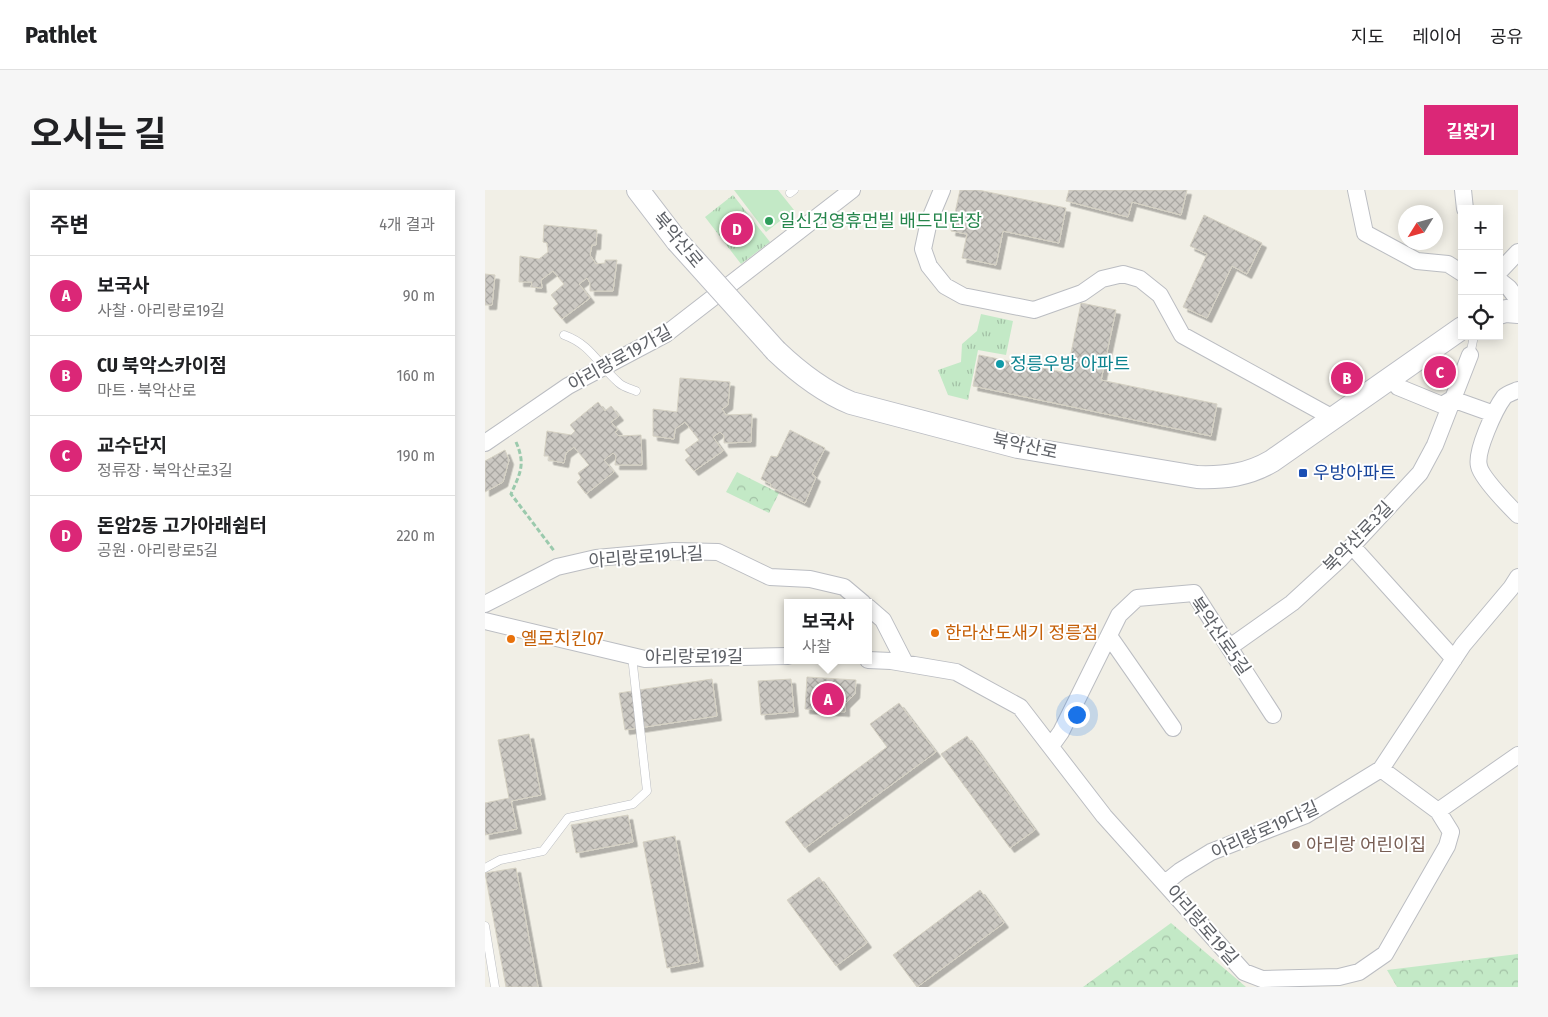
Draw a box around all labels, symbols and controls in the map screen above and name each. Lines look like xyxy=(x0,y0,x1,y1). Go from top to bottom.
text: Pathlet xyxy=(25,21,97,49)
text: 지도 xyxy=(1351,26,1384,48)
text: 레이어 xyxy=(1412,26,1462,48)
text: 공유 xyxy=(1490,26,1523,48)
button: 길찾기 xyxy=(1424,105,1518,155)
text: 오시는 길 xyxy=(30,113,166,155)
north arrow xyxy=(1398,205,1443,250)
map controls xyxy=(1458,205,1503,340)
button: + xyxy=(1458,205,1503,250)
street label: 북악산로 xyxy=(648,208,708,272)
pin: D xyxy=(721,210,753,248)
place label: 일신건영휴먼빌 배드민턴장 xyxy=(779,210,982,232)
text: 주변 xyxy=(50,212,89,238)
text: 4개 결과 xyxy=(379,215,435,234)
marker: 일신건영휴먼빌 배드민턴장 xyxy=(763,215,775,227)
button: − xyxy=(1458,250,1503,295)
text: 보국사 xyxy=(97,274,149,297)
text: A xyxy=(62,286,70,305)
text: 90 m xyxy=(403,286,435,305)
button: locate xyxy=(1458,295,1503,340)
text: 사찰 · 아리랑로19길 xyxy=(97,301,225,320)
street label: 아리랑로19가길 xyxy=(564,320,676,396)
place label: 정릉우방 아파트 xyxy=(1010,353,1130,375)
pin: C xyxy=(1424,353,1456,391)
text: CU 북악스카이점 xyxy=(97,354,227,377)
marker: 정릉우방 아파트 xyxy=(994,358,1006,370)
pin: B xyxy=(1331,359,1363,397)
text: B xyxy=(62,366,70,385)
text: 160 m xyxy=(396,366,435,385)
text: 마트 · 북악산로 xyxy=(97,381,196,400)
street label: 북악산로 xyxy=(990,428,1060,464)
text: 교수단지 xyxy=(97,434,167,457)
text: C xyxy=(62,446,70,465)
text: 190 m xyxy=(397,446,435,465)
text: 정류장 · 북악산로3길 xyxy=(97,461,233,480)
place label: 우방아파트 xyxy=(1313,462,1396,484)
marker: 우방아파트 xyxy=(1297,467,1309,479)
street label: 북악산로3길 xyxy=(1319,497,1397,577)
text: 돈암2동 고가아래쉼터 xyxy=(97,514,267,537)
text: D xyxy=(61,526,71,545)
text: 220 m xyxy=(396,526,435,545)
text: 공원 · 아리랑로5길 xyxy=(97,541,218,560)
street label: 아리랑로19나길 xyxy=(588,542,704,572)
street label: 북악산로5길 xyxy=(1185,592,1255,680)
popup xyxy=(784,599,872,664)
text: 보국사 xyxy=(802,610,854,633)
place label: 한라산도새기 정릉점 xyxy=(945,622,1098,644)
marker: 한라산도새기 정릉점 xyxy=(929,627,941,639)
place label: 옐로치킨07 xyxy=(521,628,604,650)
marker: 옐로치킨07 xyxy=(505,633,517,645)
text: 사찰 xyxy=(802,637,831,656)
street label: 아리랑로19길 xyxy=(645,646,743,668)
pin: A xyxy=(812,680,844,718)
your location xyxy=(1064,702,1090,728)
street label: 아리랑로19다길 xyxy=(1208,797,1322,863)
place label: 아리랑 어린이집 xyxy=(1306,834,1426,856)
marker: 아리랑 어린이집 xyxy=(1290,839,1302,851)
street label: 아리랑로19길 xyxy=(1161,881,1243,969)

